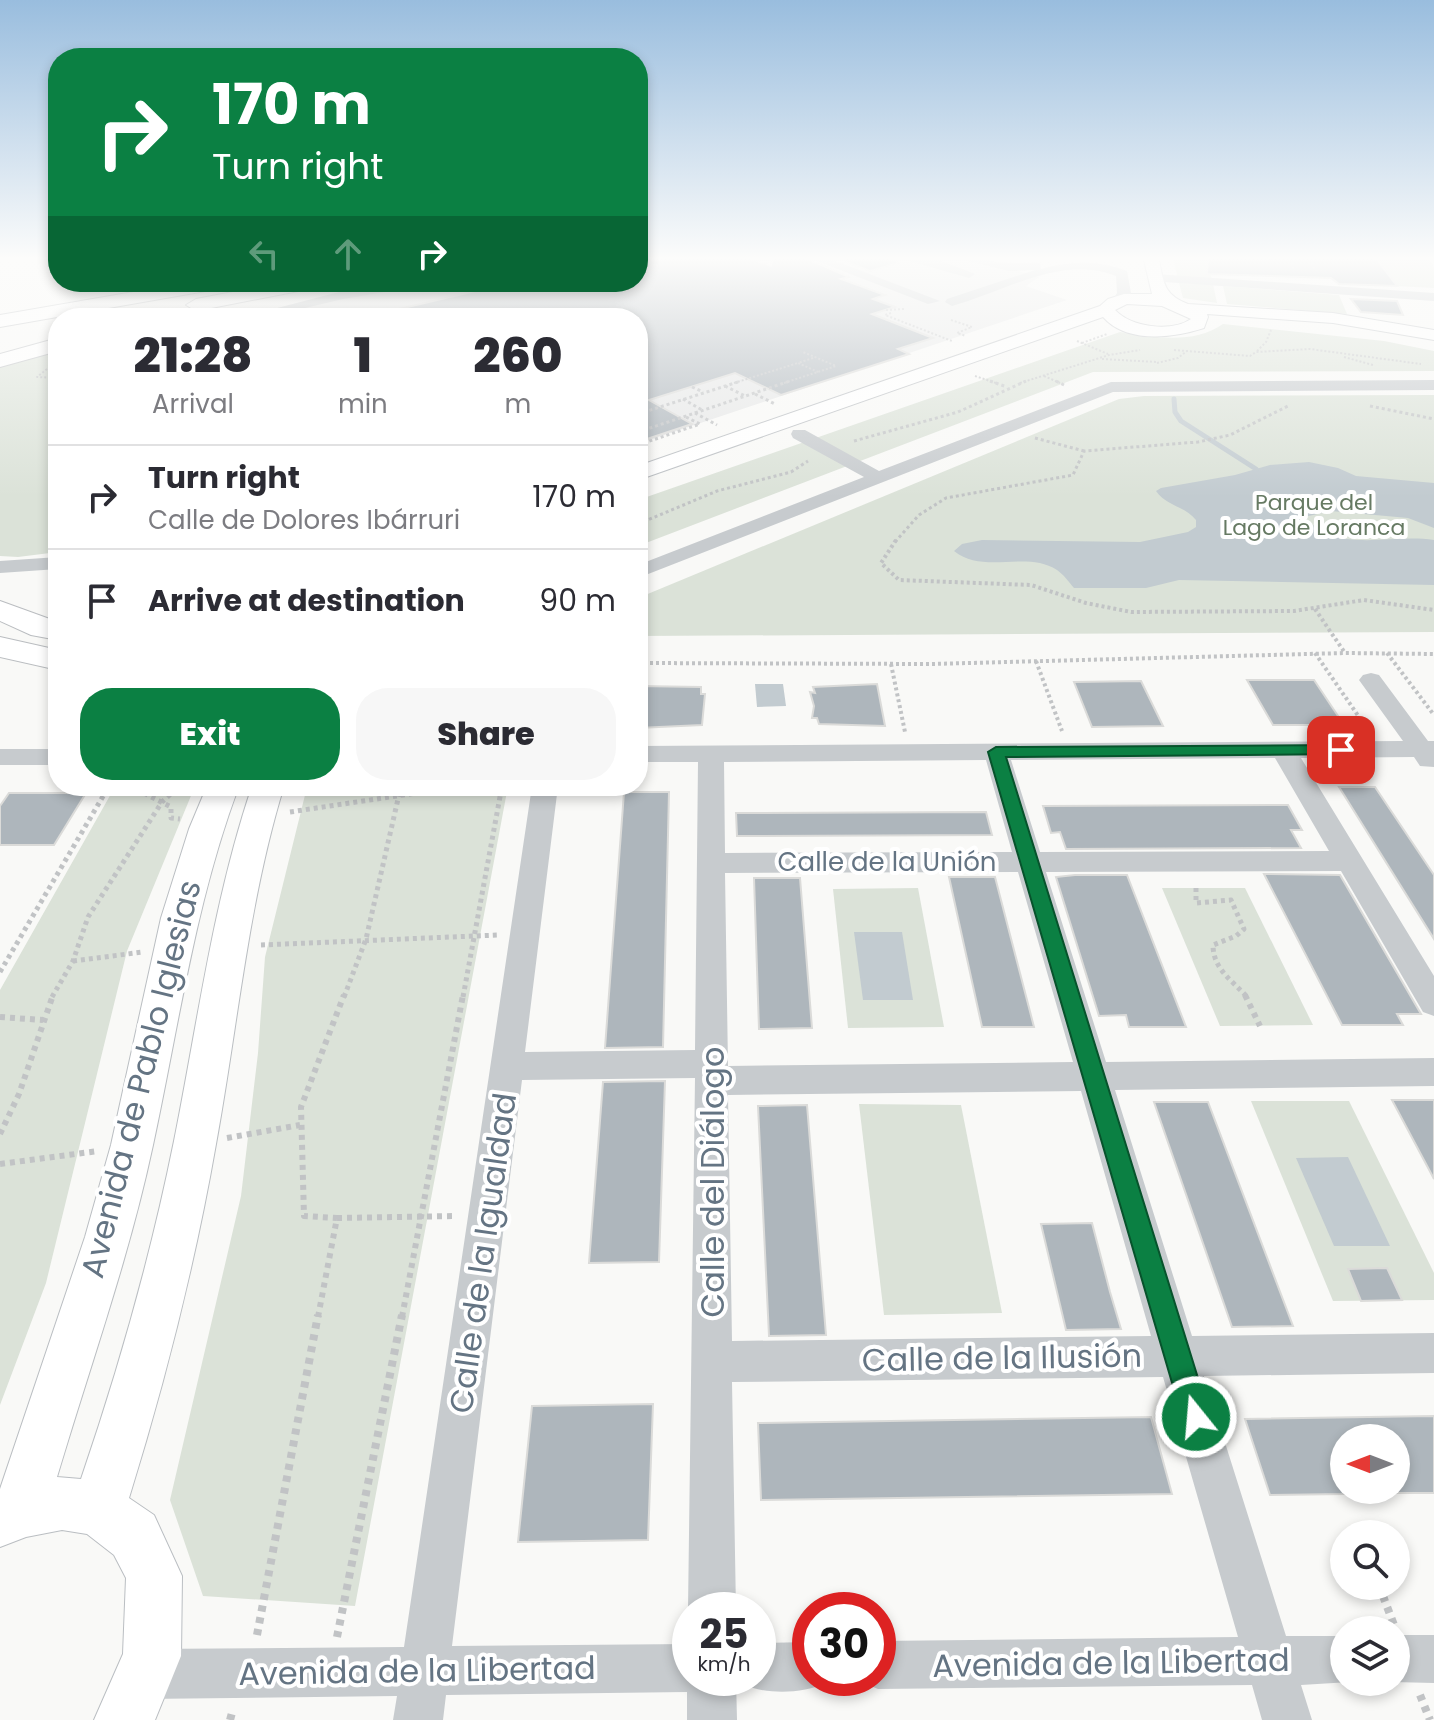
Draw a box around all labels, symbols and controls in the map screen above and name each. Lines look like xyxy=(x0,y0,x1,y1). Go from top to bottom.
text: 170 m xyxy=(212,65,371,144)
icon: right xyxy=(80,80,184,184)
text: Turn right xyxy=(212,141,383,192)
icon: left xyxy=(242,232,286,276)
icon: ahead xyxy=(326,232,370,276)
icon: right xyxy=(410,232,454,276)
text: 21:28 xyxy=(133,322,252,389)
text: 1 xyxy=(354,322,372,389)
text: 260 xyxy=(473,322,563,389)
text: Arrival xyxy=(152,386,234,422)
text: min xyxy=(338,386,388,422)
text: m xyxy=(504,386,531,422)
text: Turn right xyxy=(148,456,300,499)
icon: right xyxy=(80,475,124,519)
text: 170 m xyxy=(532,475,616,518)
park label: Parque del Lago de Loranca xyxy=(1223,487,1405,543)
text: Calle de Dolores Ibárruri xyxy=(148,502,460,538)
icon: arrive xyxy=(80,579,124,623)
text: Arrive at destination xyxy=(148,579,465,622)
text: 90 m xyxy=(539,579,616,622)
button: Exit xyxy=(80,688,340,780)
button: Share xyxy=(356,688,616,780)
pin xyxy=(1307,716,1375,784)
icon: arrive xyxy=(1319,728,1363,772)
street label: Calle de la Unión xyxy=(778,844,996,880)
street label: Avenida de Pablo Iglesias xyxy=(69,875,212,1282)
street label: Calle del Diálogo xyxy=(690,1047,735,1317)
street label: Calle de la Igualdad xyxy=(438,1090,527,1416)
street label: Calle de la Ilusión xyxy=(861,1333,1143,1382)
position arrow xyxy=(1154,1375,1238,1459)
north arrow xyxy=(1330,1424,1410,1504)
map controls xyxy=(1330,1424,1410,1696)
button: search xyxy=(1330,1520,1410,1600)
speed limit sign: 30 xyxy=(792,1592,896,1696)
text: 25 xyxy=(700,1606,748,1662)
button: layers xyxy=(1330,1616,1410,1696)
street label: Avenida de la Libertad xyxy=(932,1637,1290,1688)
street label: Avenida de la Libertad xyxy=(238,1645,596,1696)
text: km/h xyxy=(697,1650,751,1678)

